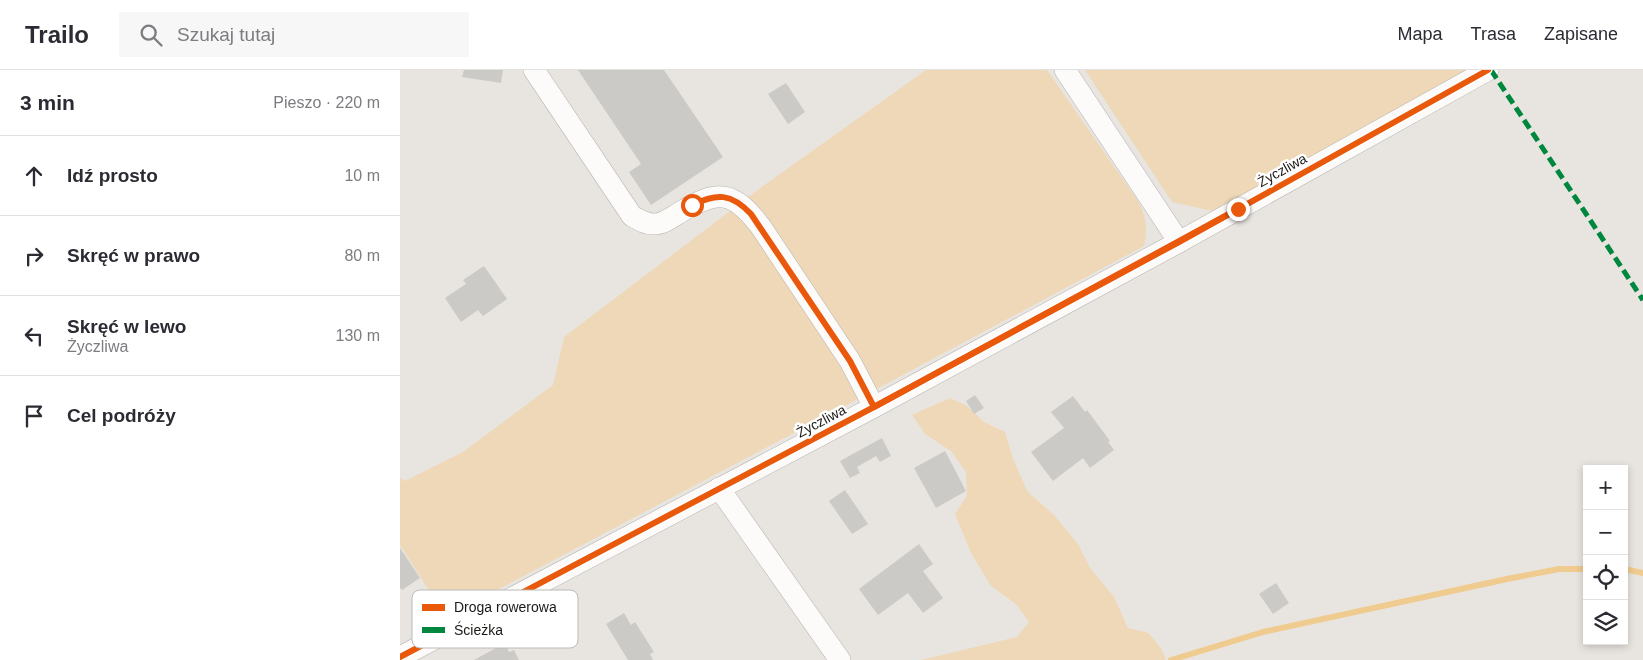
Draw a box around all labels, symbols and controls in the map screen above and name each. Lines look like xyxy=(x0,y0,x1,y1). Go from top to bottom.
search box xyxy=(119,12,469,57)
text: Trailo xyxy=(25,21,89,48)
icon: search xyxy=(137,21,165,49)
text: Szukaj tutaj xyxy=(177,24,275,45)
text: Mapa xyxy=(1398,24,1443,44)
text: Trasa xyxy=(1471,24,1516,44)
text: Zapisane xyxy=(1544,24,1618,44)
text: 3 min xyxy=(20,91,75,114)
text: Pieszo · 220 m xyxy=(273,94,380,111)
street label: Życzliwa xyxy=(1254,149,1310,190)
icon: ahead xyxy=(20,162,48,190)
text: Idź prosto xyxy=(67,165,158,186)
text: 10 m xyxy=(344,167,380,184)
route start xyxy=(681,194,704,217)
route end xyxy=(1227,198,1250,221)
icon: right xyxy=(20,242,48,270)
text: Skręć w prawo xyxy=(67,245,200,266)
text: 80 m xyxy=(344,247,380,264)
text: Skręć w lewo xyxy=(67,316,186,337)
icon: left xyxy=(20,322,48,350)
text: 130 m xyxy=(336,327,380,344)
text: Życzliwa xyxy=(67,338,128,355)
street label: Życzliwa xyxy=(793,400,849,441)
icon: arrive xyxy=(20,402,48,430)
text: Cel podróży xyxy=(67,405,176,426)
map controls xyxy=(1583,465,1628,645)
button: + xyxy=(1583,465,1628,510)
button: − xyxy=(1583,510,1628,555)
button: locate xyxy=(1583,555,1628,600)
legend xyxy=(412,590,578,648)
text: Droga rowerowa xyxy=(454,599,557,615)
button: layers xyxy=(1583,600,1628,645)
text: Ścieżka xyxy=(454,621,503,638)

